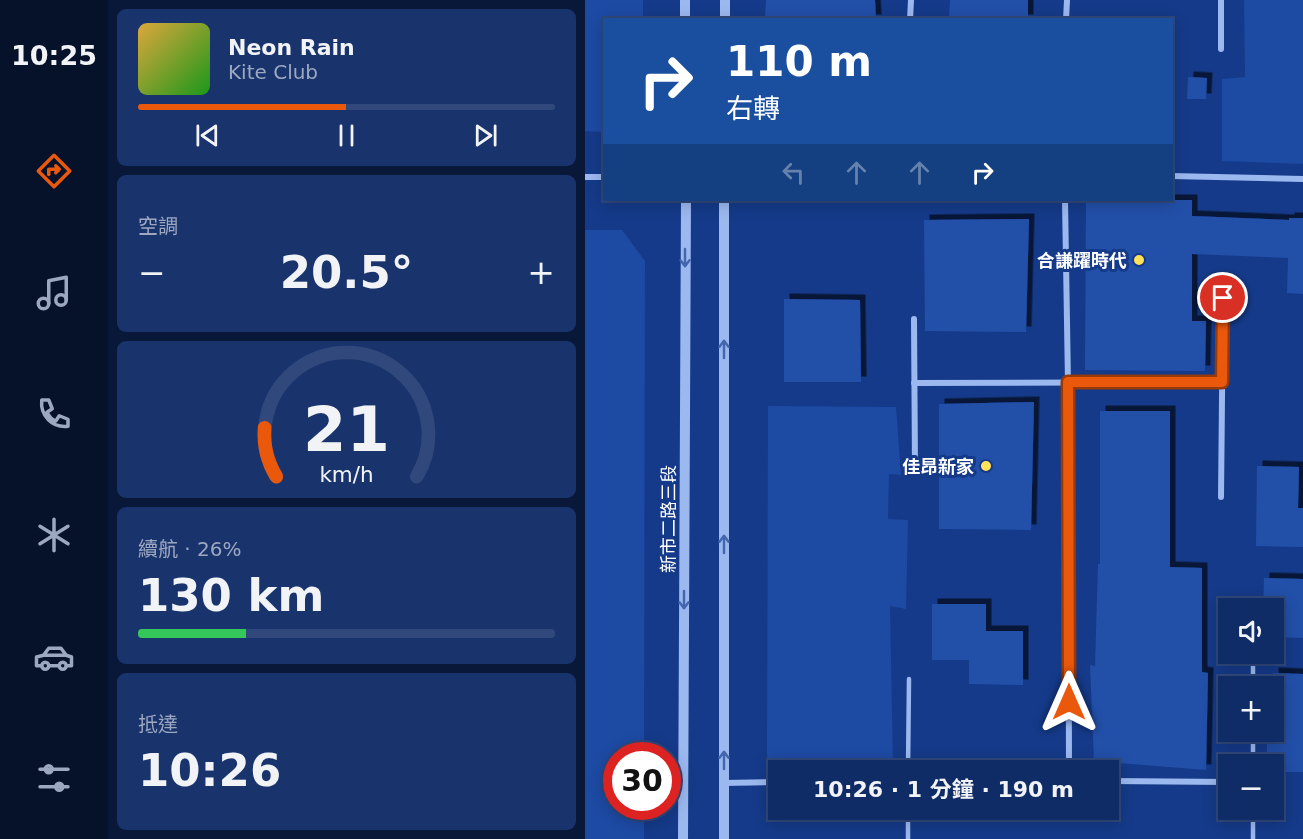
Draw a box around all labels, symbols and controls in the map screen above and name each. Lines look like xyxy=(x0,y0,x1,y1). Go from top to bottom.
text: Neon Rain xyxy=(228,35,355,60)
text: 110 m xyxy=(726,37,872,86)
text: 10:25 xyxy=(11,40,97,71)
icon: right xyxy=(627,42,705,120)
text: Kite Club xyxy=(228,60,318,84)
text: 右轉 xyxy=(726,93,780,124)
icon: previous xyxy=(191,119,224,152)
icon: pause xyxy=(330,119,363,152)
icon: next xyxy=(469,119,502,152)
icon: directions xyxy=(33,150,75,192)
icon: left xyxy=(777,156,810,189)
icon: ahead xyxy=(840,156,873,189)
icon: ahead xyxy=(903,156,936,189)
icon: right xyxy=(966,156,999,189)
text: 空調 xyxy=(138,214,178,238)
text: 20.5° xyxy=(280,246,413,299)
one-way arrow xyxy=(679,247,691,267)
place label: 合謙躍時代 xyxy=(1037,250,1127,271)
text: − xyxy=(138,253,166,292)
text: + xyxy=(527,253,555,292)
marker: 合謙躍時代 xyxy=(1132,253,1146,267)
icon: music xyxy=(33,272,75,314)
pin xyxy=(1197,272,1248,323)
icon: arrive xyxy=(1206,281,1239,314)
one-way arrow xyxy=(718,339,730,359)
icon: phone xyxy=(33,393,75,435)
text: 21 xyxy=(303,393,390,466)
place label: 佳昂新家 xyxy=(902,456,974,477)
marker: 佳昂新家 xyxy=(979,459,993,473)
text: km/h xyxy=(319,462,374,487)
street label: 新市二路三段 xyxy=(658,465,679,573)
icon: climate xyxy=(33,514,75,556)
one-way arrow xyxy=(718,534,730,554)
text: 續航 · 26% xyxy=(138,537,242,561)
text: 130 km xyxy=(138,569,324,622)
one-way arrow xyxy=(678,589,690,609)
map controls xyxy=(1218,598,1284,820)
button: sound xyxy=(1218,598,1284,664)
icon: car xyxy=(33,636,75,678)
position arrow xyxy=(1037,670,1101,734)
button: + xyxy=(1218,676,1284,742)
text: 抵達 xyxy=(138,712,178,736)
speed limit sign: 30 xyxy=(603,742,681,820)
text: 10:26 xyxy=(138,744,281,797)
one-way arrow xyxy=(718,750,730,770)
button: − xyxy=(1218,754,1284,820)
icon: filters xyxy=(33,757,75,799)
text: 10:26 · 1 分鐘 · 190 m xyxy=(813,777,1074,802)

